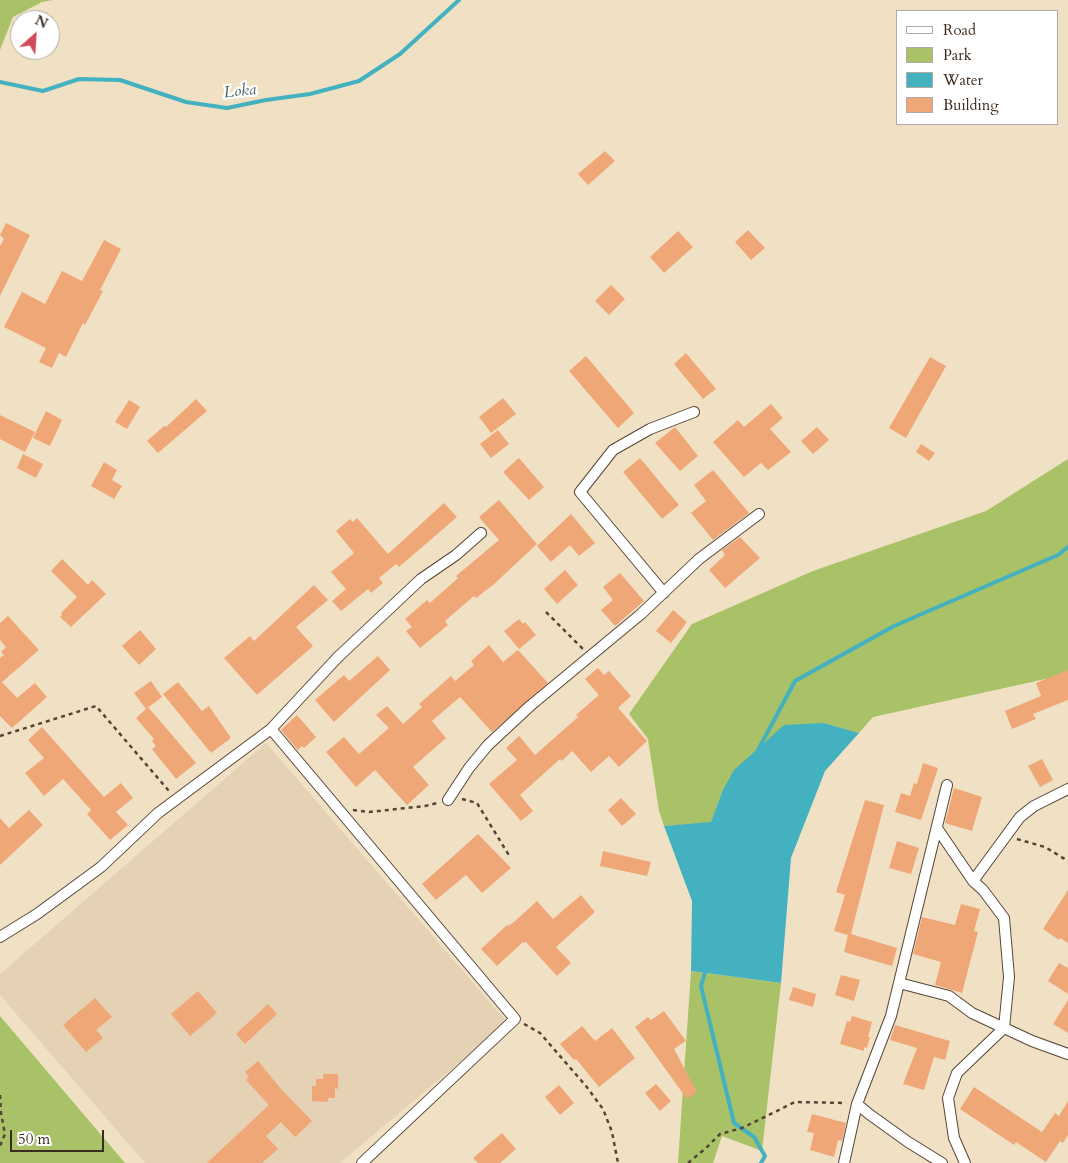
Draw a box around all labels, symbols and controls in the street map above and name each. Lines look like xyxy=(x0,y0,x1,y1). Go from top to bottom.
north arrow xyxy=(10,10,60,60)
legend xyxy=(896,10,1058,125)
text: N xyxy=(32,11,51,33)
text: Road xyxy=(943,20,976,40)
text: Park xyxy=(943,45,972,65)
text: Water xyxy=(943,70,983,90)
water label: Loka xyxy=(223,81,257,103)
text: Building xyxy=(943,95,999,115)
scale bar xyxy=(12,1120,106,1152)
text: 50 m xyxy=(18,1129,50,1149)

